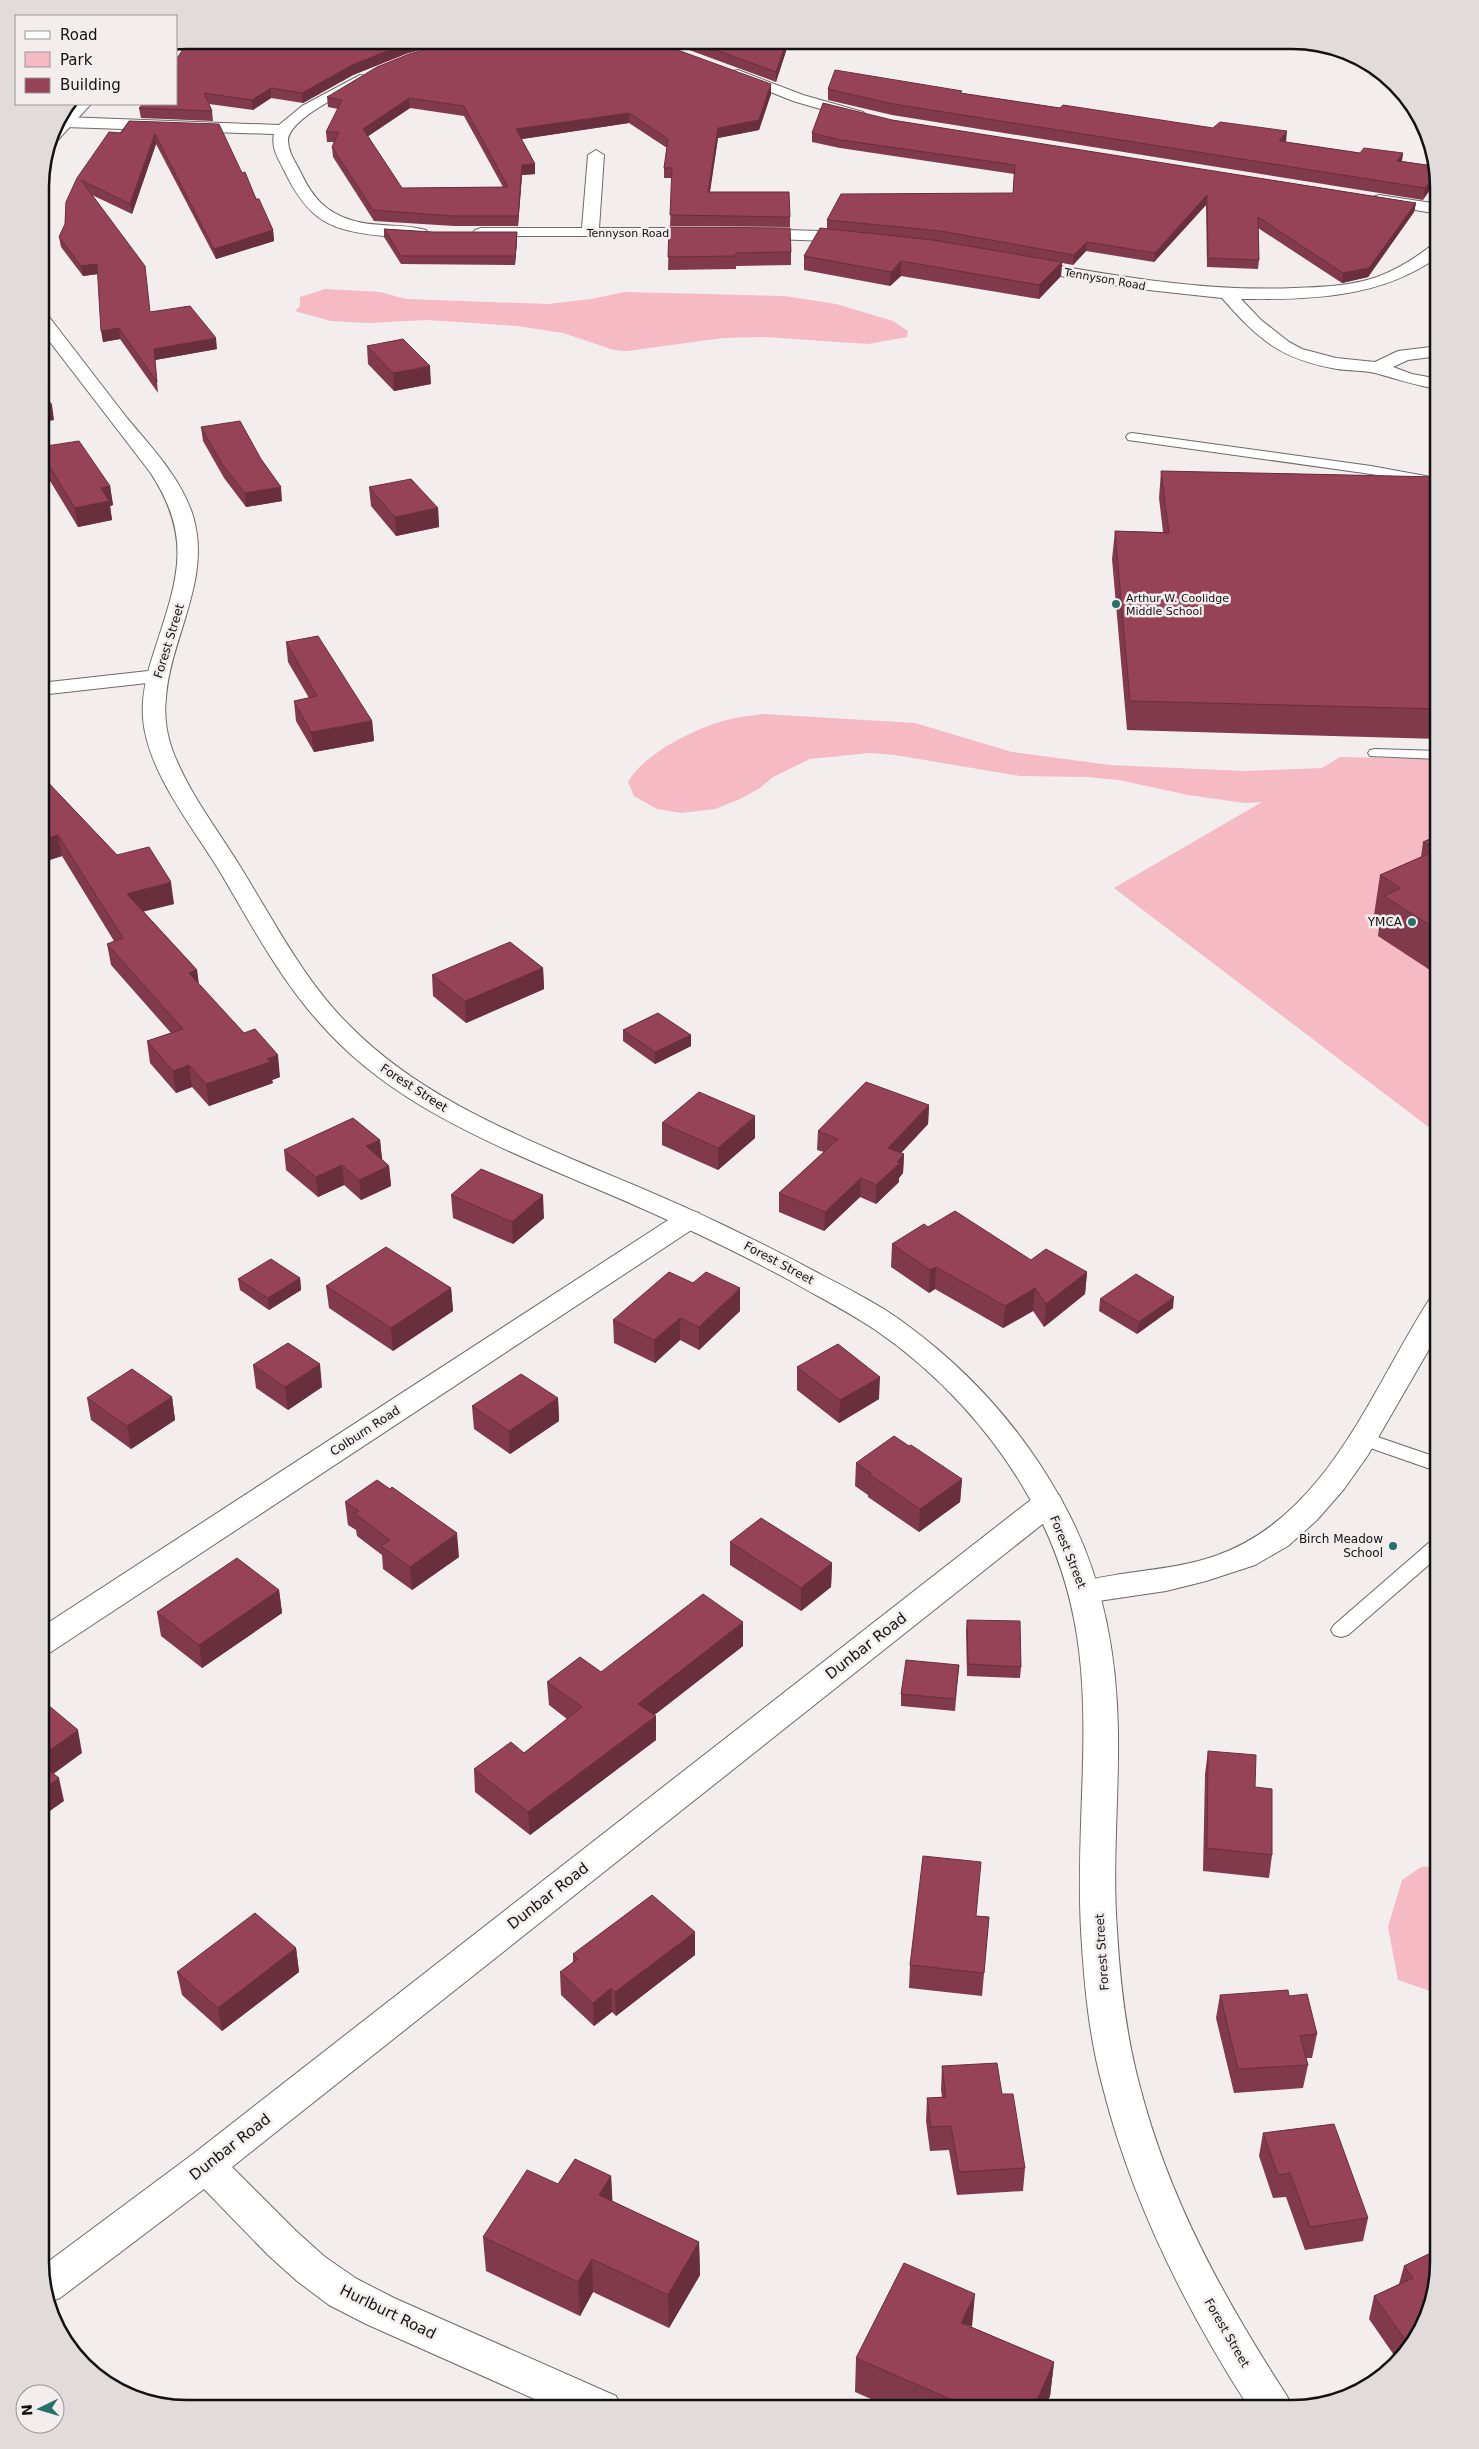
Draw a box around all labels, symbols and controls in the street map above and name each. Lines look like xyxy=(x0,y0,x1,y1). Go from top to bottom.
legend xyxy=(15,15,178,105)
text: Road xyxy=(60,26,98,44)
text: Park xyxy=(60,51,93,69)
text: Building xyxy=(60,76,121,94)
street label: Tennyson Road xyxy=(586,227,669,240)
street label: Tennyson Road xyxy=(1062,266,1147,293)
place label: Arthur W. Coolidge Middle School xyxy=(1126,592,1229,618)
marker: Arthur W. Coolidge Middle School xyxy=(1110,598,1122,610)
street label: Forest Street xyxy=(151,602,187,680)
place label: YMCA xyxy=(1367,915,1403,929)
marker: YMCA xyxy=(1406,916,1418,928)
street label: Forest Street xyxy=(378,1061,450,1115)
street label: Forest Street xyxy=(742,1239,817,1287)
street label: Colburn Road xyxy=(327,1403,403,1459)
street label: Forest Street xyxy=(1047,1514,1089,1591)
place label: Birch Meadow School xyxy=(1299,1532,1383,1560)
marker: Birch Meadow School xyxy=(1387,1540,1399,1552)
street label: Dunbar Road xyxy=(822,1609,910,1683)
street label: Dunbar Road xyxy=(504,1859,592,1933)
street label: Forest Street xyxy=(1092,1913,1112,1991)
street label: Dunbar Road xyxy=(186,2110,274,2184)
street label: Hurlburt Road xyxy=(337,2281,439,2343)
street label: Forest Street xyxy=(1202,2296,1252,2370)
north arrow xyxy=(15,2384,65,2434)
text: N xyxy=(19,2404,36,2417)

